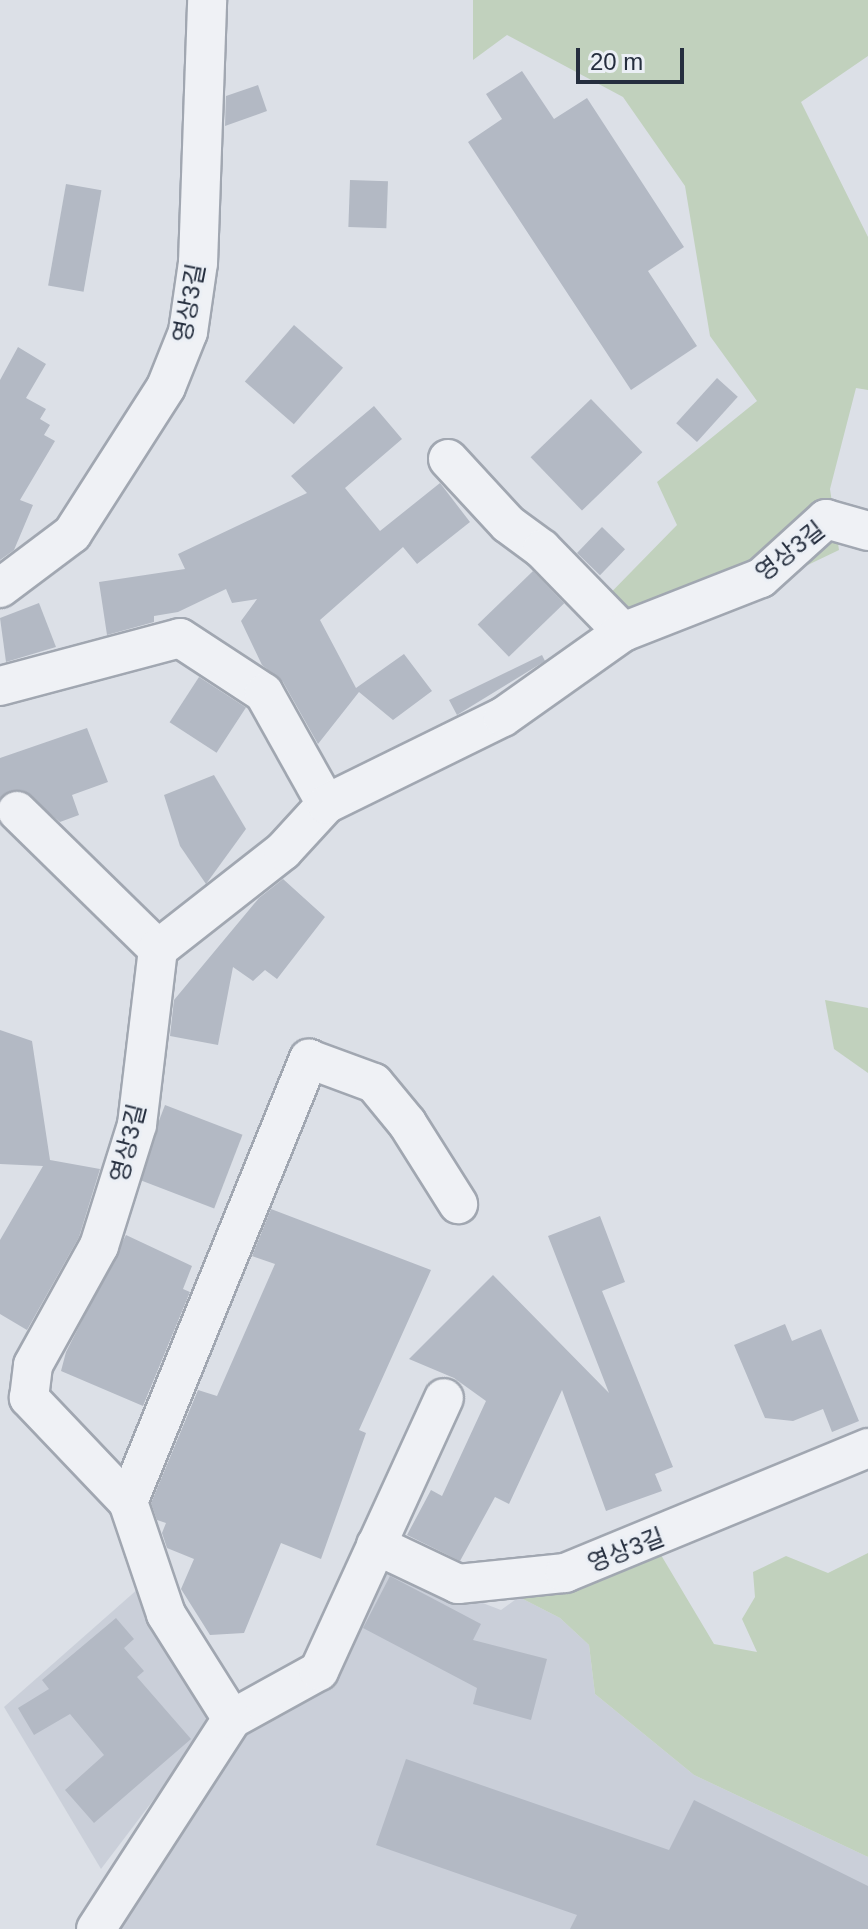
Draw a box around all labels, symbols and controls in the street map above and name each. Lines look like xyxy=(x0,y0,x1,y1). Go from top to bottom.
scale bar xyxy=(580,32,688,82)
text: 20 m xyxy=(590,48,643,75)
street label: 영상3길 xyxy=(167,261,211,345)
street label: 영상3길 xyxy=(750,515,830,587)
street label: 영상3길 xyxy=(104,1101,152,1185)
street label: 영상3길 xyxy=(584,1522,668,1578)

